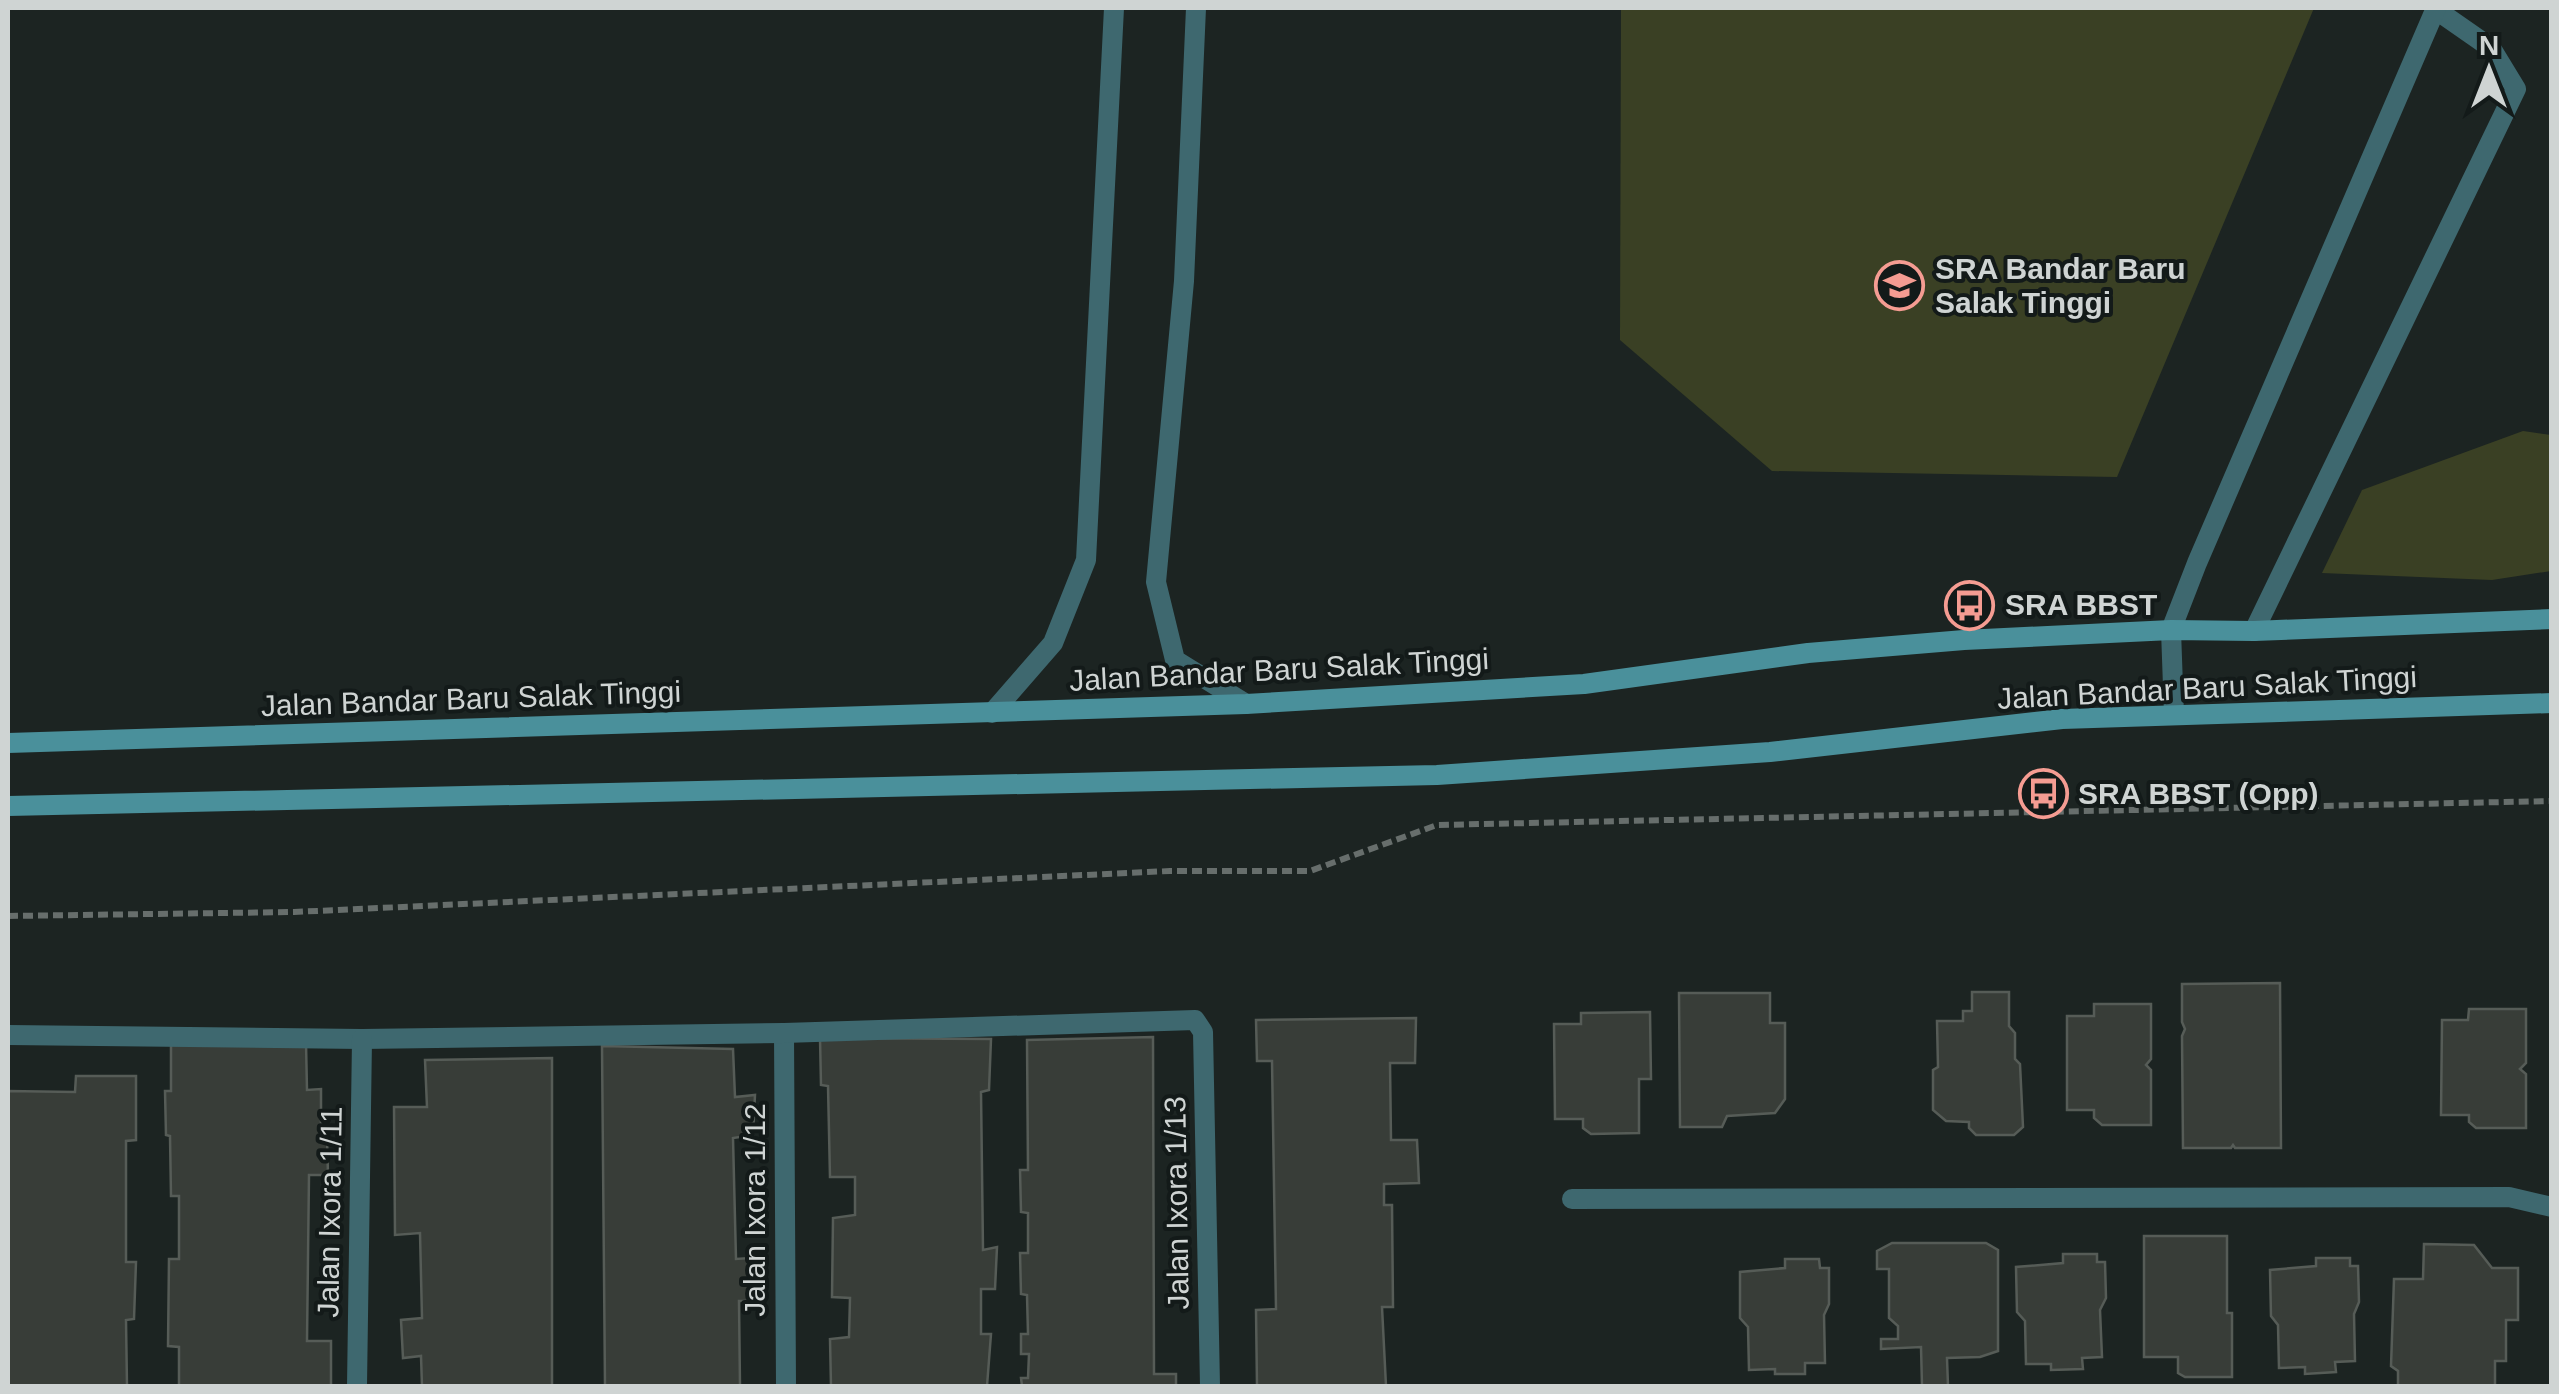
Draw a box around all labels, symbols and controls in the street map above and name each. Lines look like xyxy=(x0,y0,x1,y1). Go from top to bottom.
north arrow xyxy=(2439,20,2539,120)
text: N xyxy=(2479,30,2499,61)
place label: SRA Bandar Baru Salak Tinggi xyxy=(1935,252,2186,319)
school or university icon: SRA Bandar Baru Salak Tinggi xyxy=(1874,260,1926,312)
bus stop icon: SRA BBST xyxy=(1944,579,1996,631)
place label: SRA BBST xyxy=(2005,588,2157,621)
street label: Jalan Bandar Baru Salak Tinggi xyxy=(1068,642,1490,697)
street label: Jalan Bandar Baru Salak Tinggi xyxy=(1996,660,2418,715)
street label: Jalan Bandar Baru Salak Tinggi xyxy=(260,675,682,722)
bus stop icon: SRA BBST (Opp) xyxy=(2017,768,2069,820)
place label: SRA BBST (Opp) xyxy=(2078,777,2319,810)
street label: Jalan Ixora 1/13 xyxy=(1158,1096,1195,1310)
street label: Jalan Ixora 1/12 xyxy=(738,1103,771,1317)
street label: Jalan Ixora 1/11 xyxy=(311,1106,348,1318)

